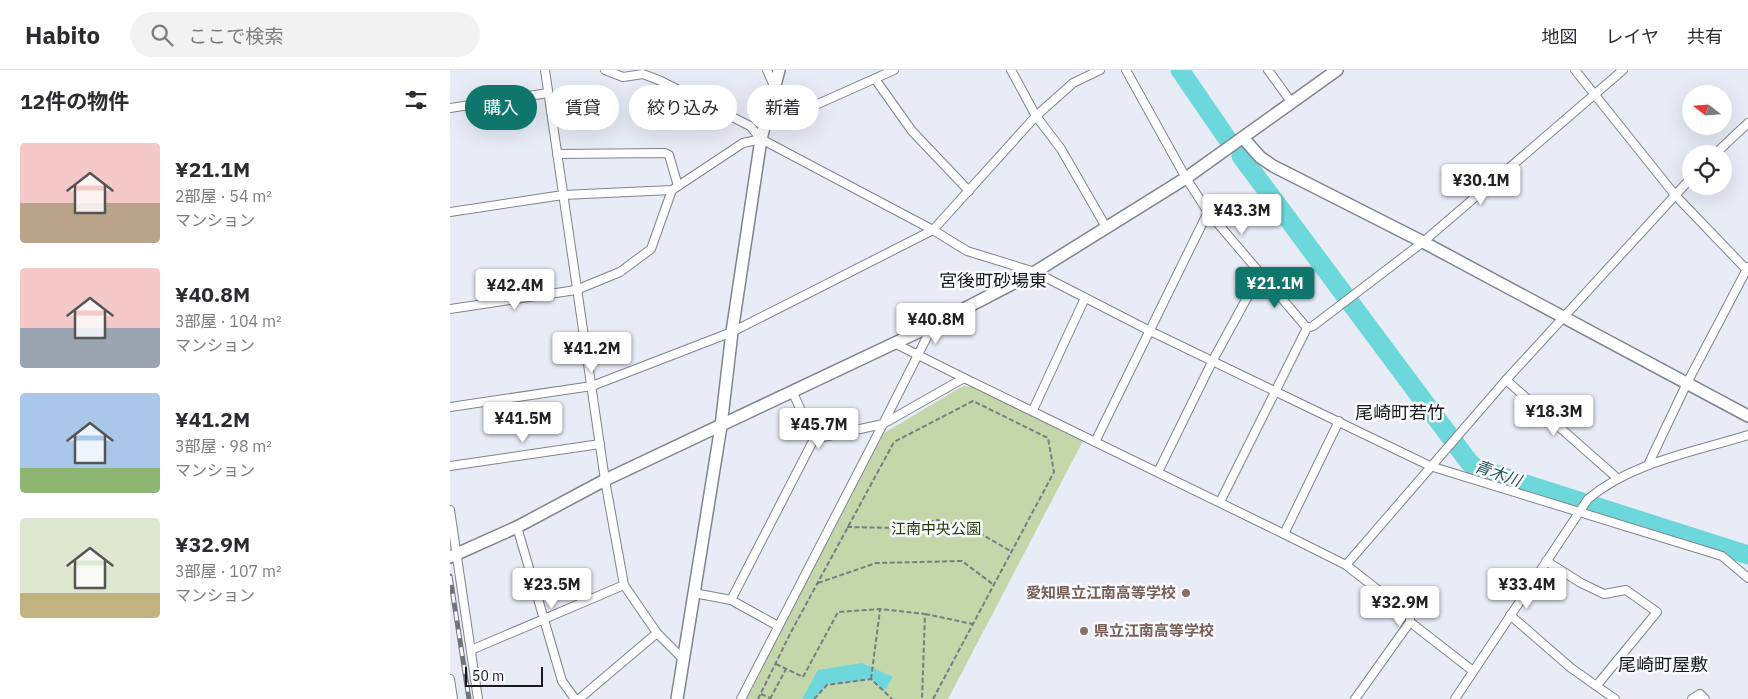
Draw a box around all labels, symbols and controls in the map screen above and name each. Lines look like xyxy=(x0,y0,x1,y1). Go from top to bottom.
search box xyxy=(130,12,480,57)
text: Habito xyxy=(25,19,100,51)
icon: search xyxy=(148,21,176,49)
text: ここで検索 xyxy=(188,24,283,48)
text: 地図 xyxy=(1542,25,1578,48)
text: レイヤ xyxy=(1606,25,1659,48)
text: 共有 xyxy=(1687,25,1723,48)
chip: 購入 xyxy=(465,85,537,130)
chip: 賃貸 xyxy=(547,85,619,130)
chip: 絞り込み xyxy=(629,85,737,130)
chip: 新着 xyxy=(747,85,819,130)
north arrow xyxy=(1682,85,1732,135)
map controls xyxy=(1682,85,1732,195)
icon: filters xyxy=(402,86,430,114)
text: 12件の物件 xyxy=(20,87,129,115)
button: locate xyxy=(1682,145,1732,195)
text: ¥21.1M xyxy=(175,155,250,183)
icon: home xyxy=(60,163,120,223)
pin: ¥30.1M xyxy=(1440,164,1522,206)
text: ¥30.1M xyxy=(1452,170,1510,190)
text: 2部屋 · 54 m² xyxy=(175,186,272,206)
pin: ¥43.3M xyxy=(1201,194,1283,236)
text: ¥43.3M xyxy=(1213,200,1271,220)
text: マンション xyxy=(175,210,255,230)
pin: ¥21.1M xyxy=(1234,266,1316,309)
pin: ¥42.4M xyxy=(474,268,556,311)
district label: 宮後町砂場東 xyxy=(939,269,1047,292)
text: ¥21.1M xyxy=(1246,273,1304,293)
text: ¥42.4M xyxy=(486,275,544,295)
text: ¥40.8M xyxy=(175,280,250,308)
icon: home xyxy=(60,288,120,348)
pin: ¥40.8M xyxy=(895,302,977,345)
text: ¥40.8M xyxy=(907,309,965,329)
text: 3部屋 · 104 m² xyxy=(175,311,281,331)
pin: ¥41.2M xyxy=(551,332,633,374)
text: マンション xyxy=(175,335,255,355)
text: ¥41.2M xyxy=(563,338,621,358)
pin: ¥18.3M xyxy=(1513,394,1595,437)
district label: 尾崎町若竹 xyxy=(1355,401,1445,424)
text: ¥18.3M xyxy=(1525,401,1583,421)
pin: ¥41.5M xyxy=(482,402,564,444)
text: ¥41.2M xyxy=(175,405,250,433)
text: ¥41.5M xyxy=(494,408,552,428)
pin: ¥45.7M xyxy=(778,408,860,450)
icon: home xyxy=(60,413,120,473)
text: ¥45.7M xyxy=(790,414,848,434)
text: 3部屋 · 98 m² xyxy=(175,436,272,456)
water label: 青木川 xyxy=(1472,455,1526,491)
text: マンション xyxy=(175,460,255,480)
park label: 江南中央公園 xyxy=(891,519,981,538)
text: ¥32.9M xyxy=(175,530,250,558)
icon: home xyxy=(60,538,120,598)
text: 3部屋 · 107 m² xyxy=(175,561,281,581)
pin: ¥23.5M xyxy=(511,568,593,610)
pin: ¥33.4M xyxy=(1486,568,1568,610)
text: ¥23.5M xyxy=(523,574,581,594)
text: ¥33.4M xyxy=(1498,574,1556,594)
place label: 愛知県立江南高等学校 xyxy=(1026,583,1176,602)
text: マンション xyxy=(175,585,255,605)
pin: ¥32.9M xyxy=(1359,586,1441,628)
marker: 愛知県立江南高等学校 xyxy=(1180,587,1192,599)
text: ¥32.9M xyxy=(1371,592,1429,612)
place label: 県立江南高等学校 xyxy=(1094,621,1214,640)
marker: 県立江南高等学校 xyxy=(1078,625,1090,637)
district label: 尾崎町屋敷 xyxy=(1618,653,1708,676)
scale bar xyxy=(465,664,542,687)
text: 50 m xyxy=(472,667,504,685)

